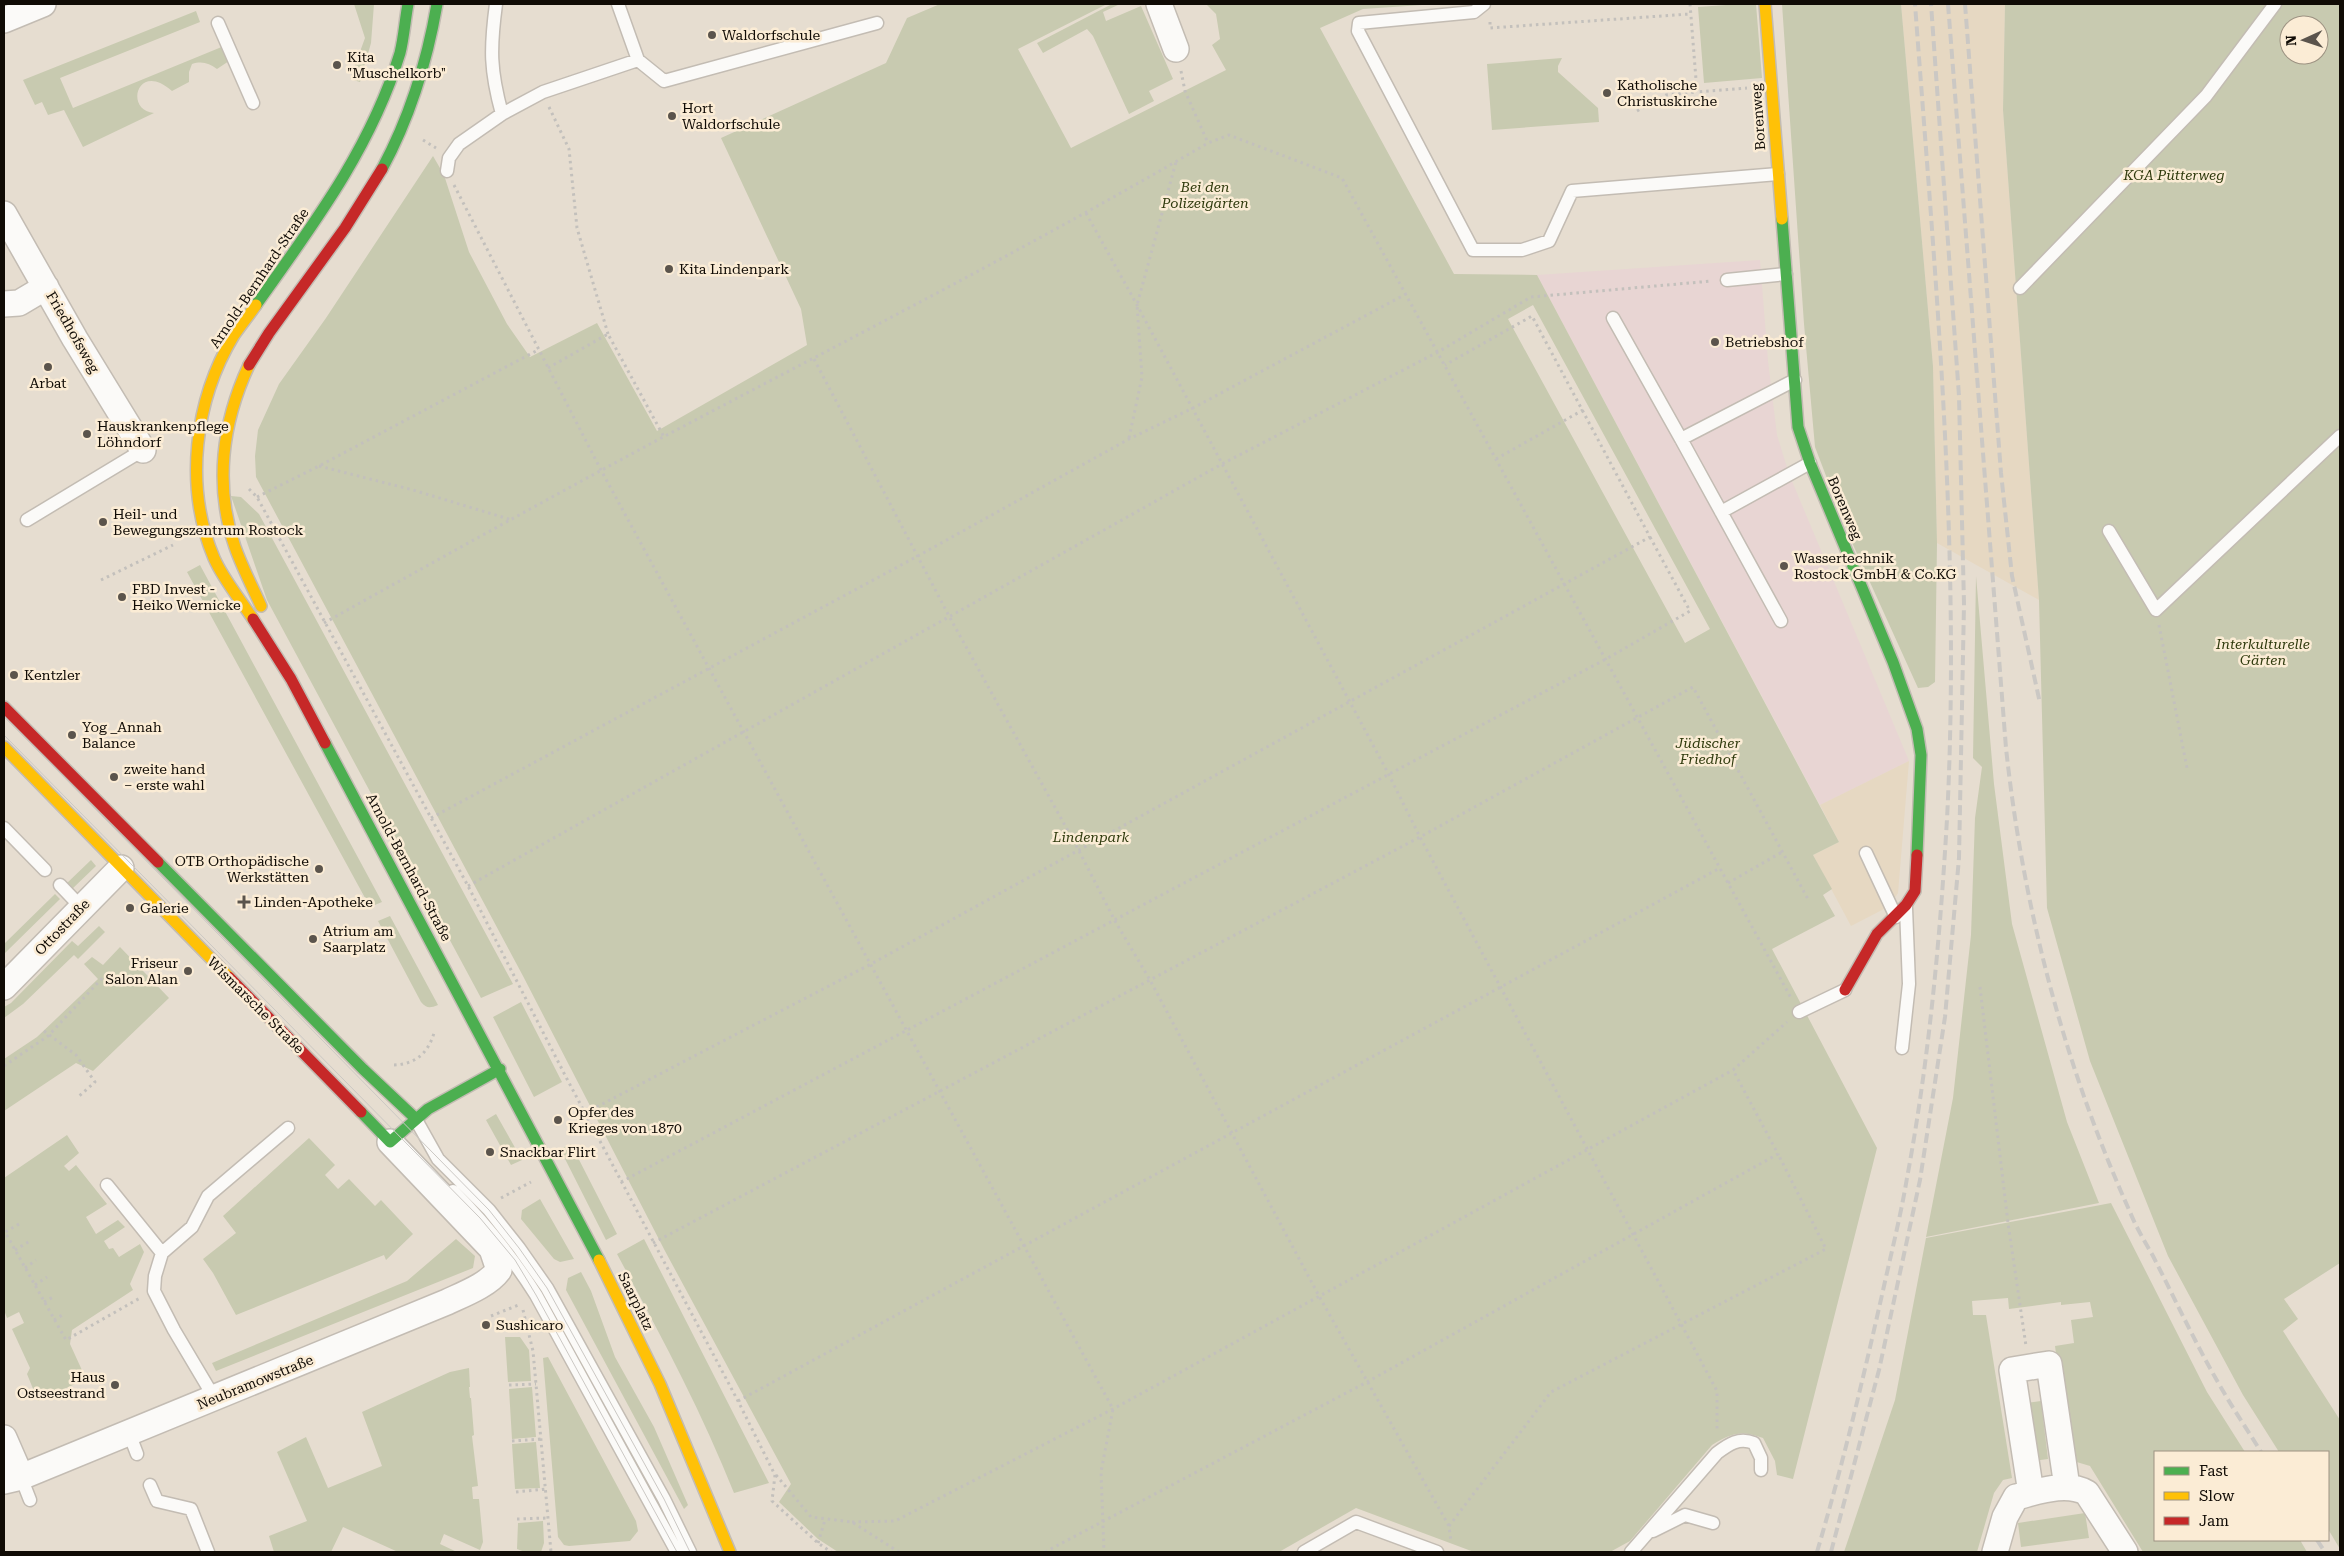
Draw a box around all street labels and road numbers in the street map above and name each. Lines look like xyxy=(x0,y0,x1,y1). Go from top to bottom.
street label: Borenweg xyxy=(1748,83,1768,151)
street label: Arnold-Bernhard-Straße xyxy=(206,205,312,351)
street label: Friedhofsweg xyxy=(43,288,103,376)
street label: Borenweg xyxy=(1825,474,1865,542)
street label: Arnold-Bernhard-Straße xyxy=(363,790,455,944)
street label: Ottostraße xyxy=(31,895,93,958)
street label: Wismarsche Straße xyxy=(205,954,308,1057)
street label: Saarplatz xyxy=(615,1269,657,1333)
street label: Neubramowstraße xyxy=(195,1351,316,1413)

